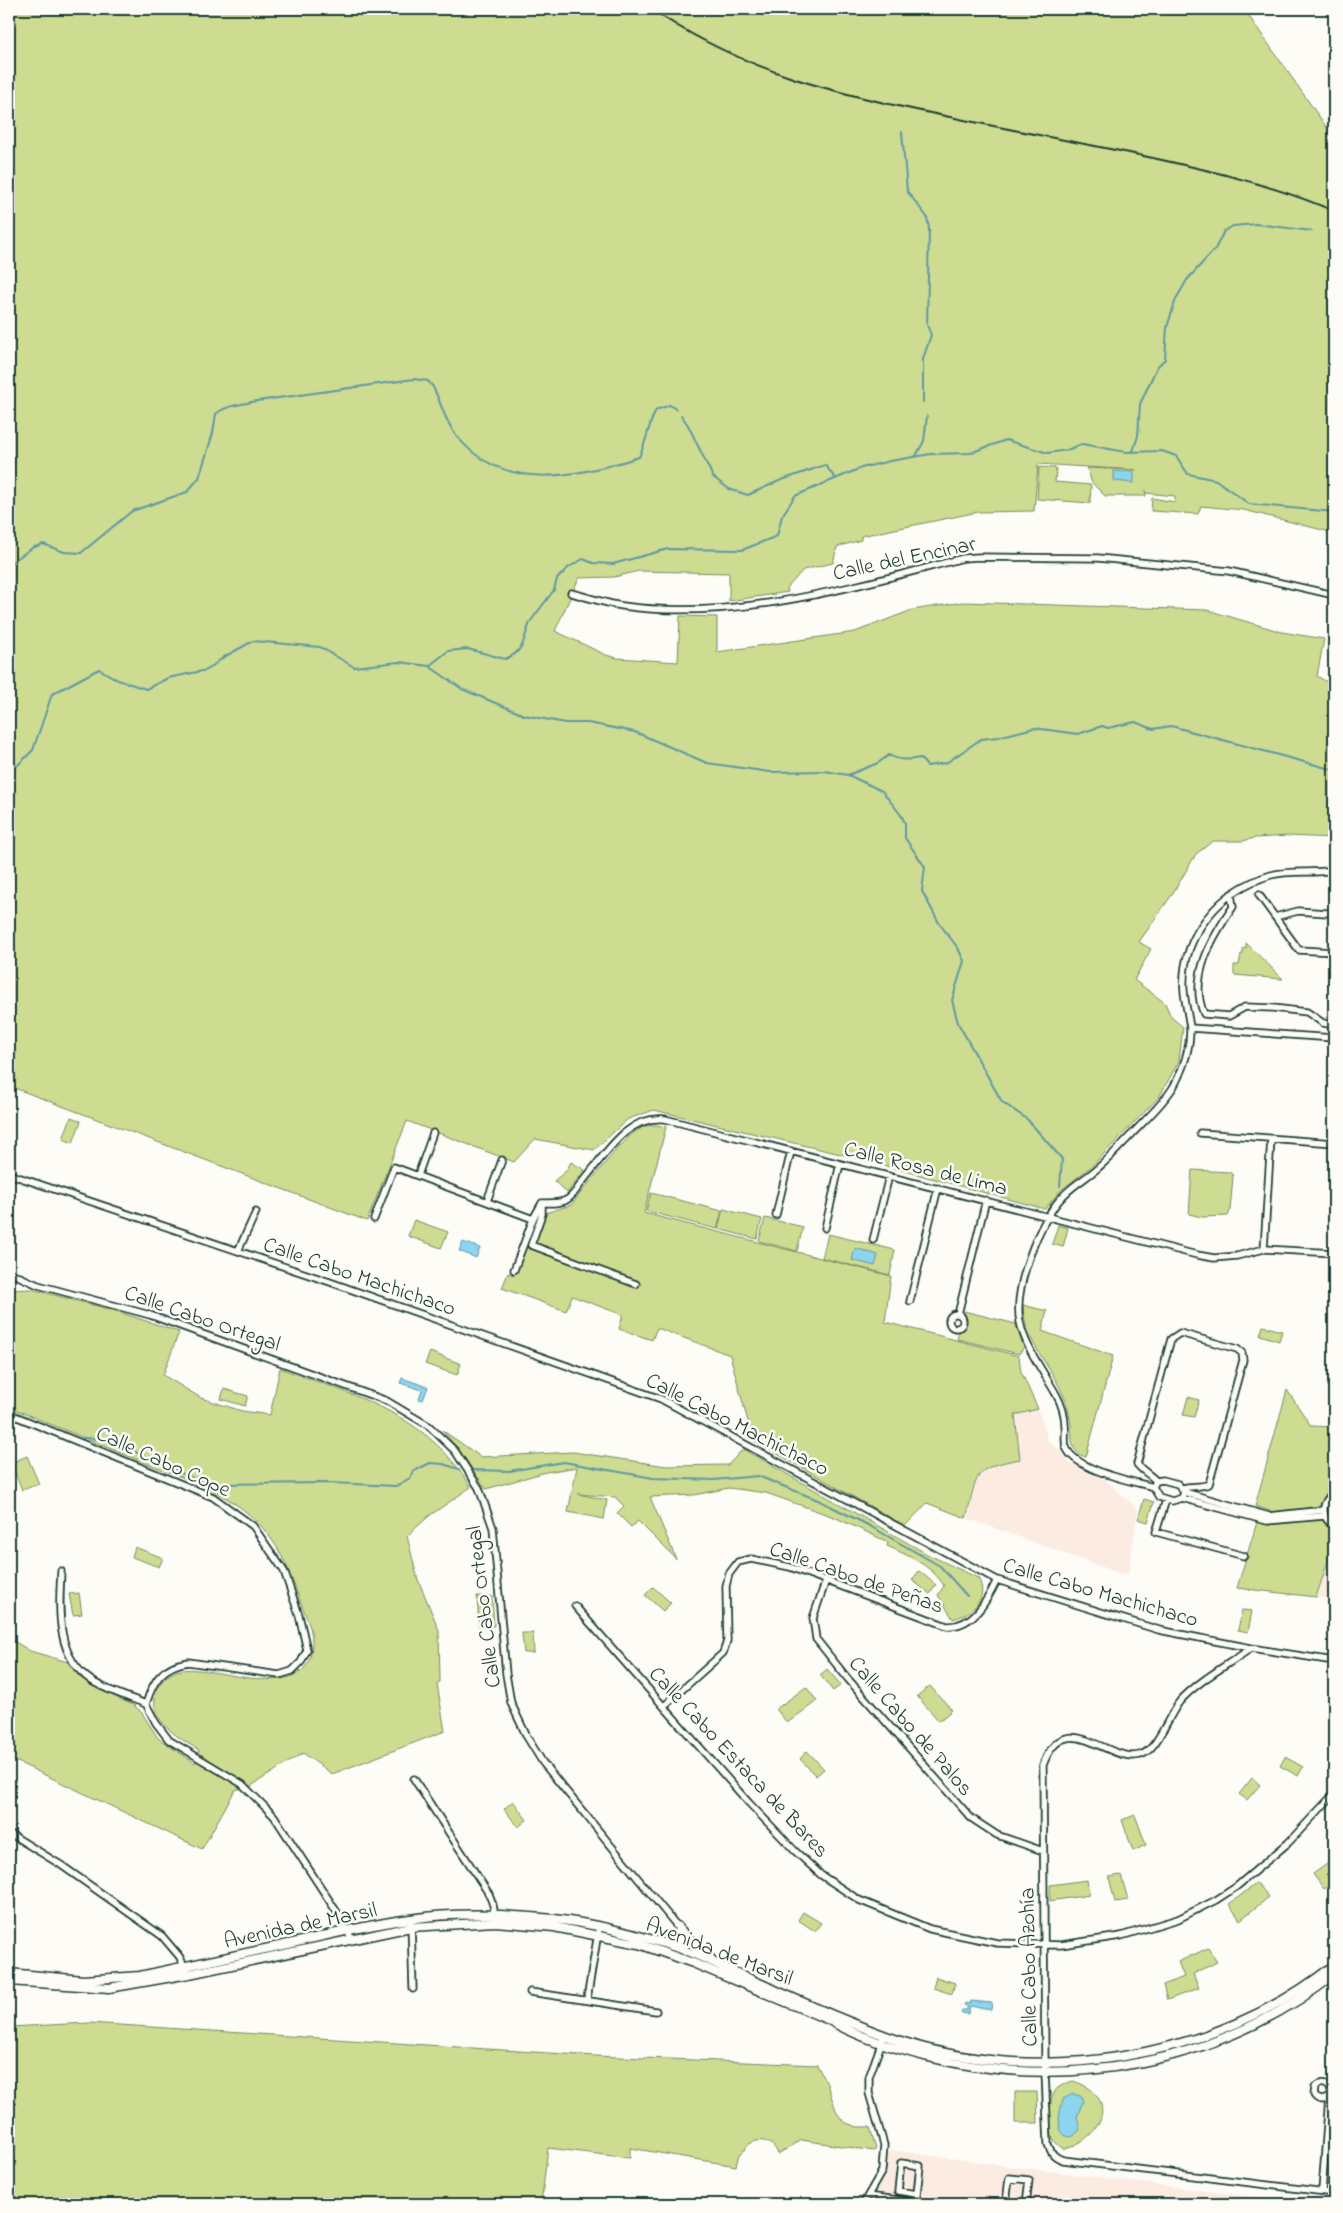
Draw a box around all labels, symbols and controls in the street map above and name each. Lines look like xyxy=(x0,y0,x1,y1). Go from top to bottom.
street label: Calle del Encinar xyxy=(830,529,979,591)
street label: Calle Rosa de Lima xyxy=(840,1134,1010,1206)
street label: Calle Cabo Machichaco xyxy=(258,1230,460,1326)
street label: Calle Cabo Ortegal xyxy=(119,1278,284,1362)
street label: Calle Cabo Machichaco xyxy=(639,1366,834,1486)
street label: Calle Cabo Cope xyxy=(90,1419,235,1507)
street label: Calle Cabo Ortegal xyxy=(459,1524,512,1690)
street label: Calle Cabo de Peñas xyxy=(765,1534,947,1624)
street label: Calle Cabo Machichaco xyxy=(999,1551,1202,1637)
street label: Calle Cabo de Palos xyxy=(840,1650,980,1804)
street label: Calle Cabo Estaca de Bares xyxy=(640,1660,836,1866)
street label: Calle Cabo Azohía xyxy=(1013,1887,1047,2047)
street label: Avenida de Marsil xyxy=(221,1895,380,1959)
street label: Avenida de Marsil xyxy=(640,1910,797,1996)

